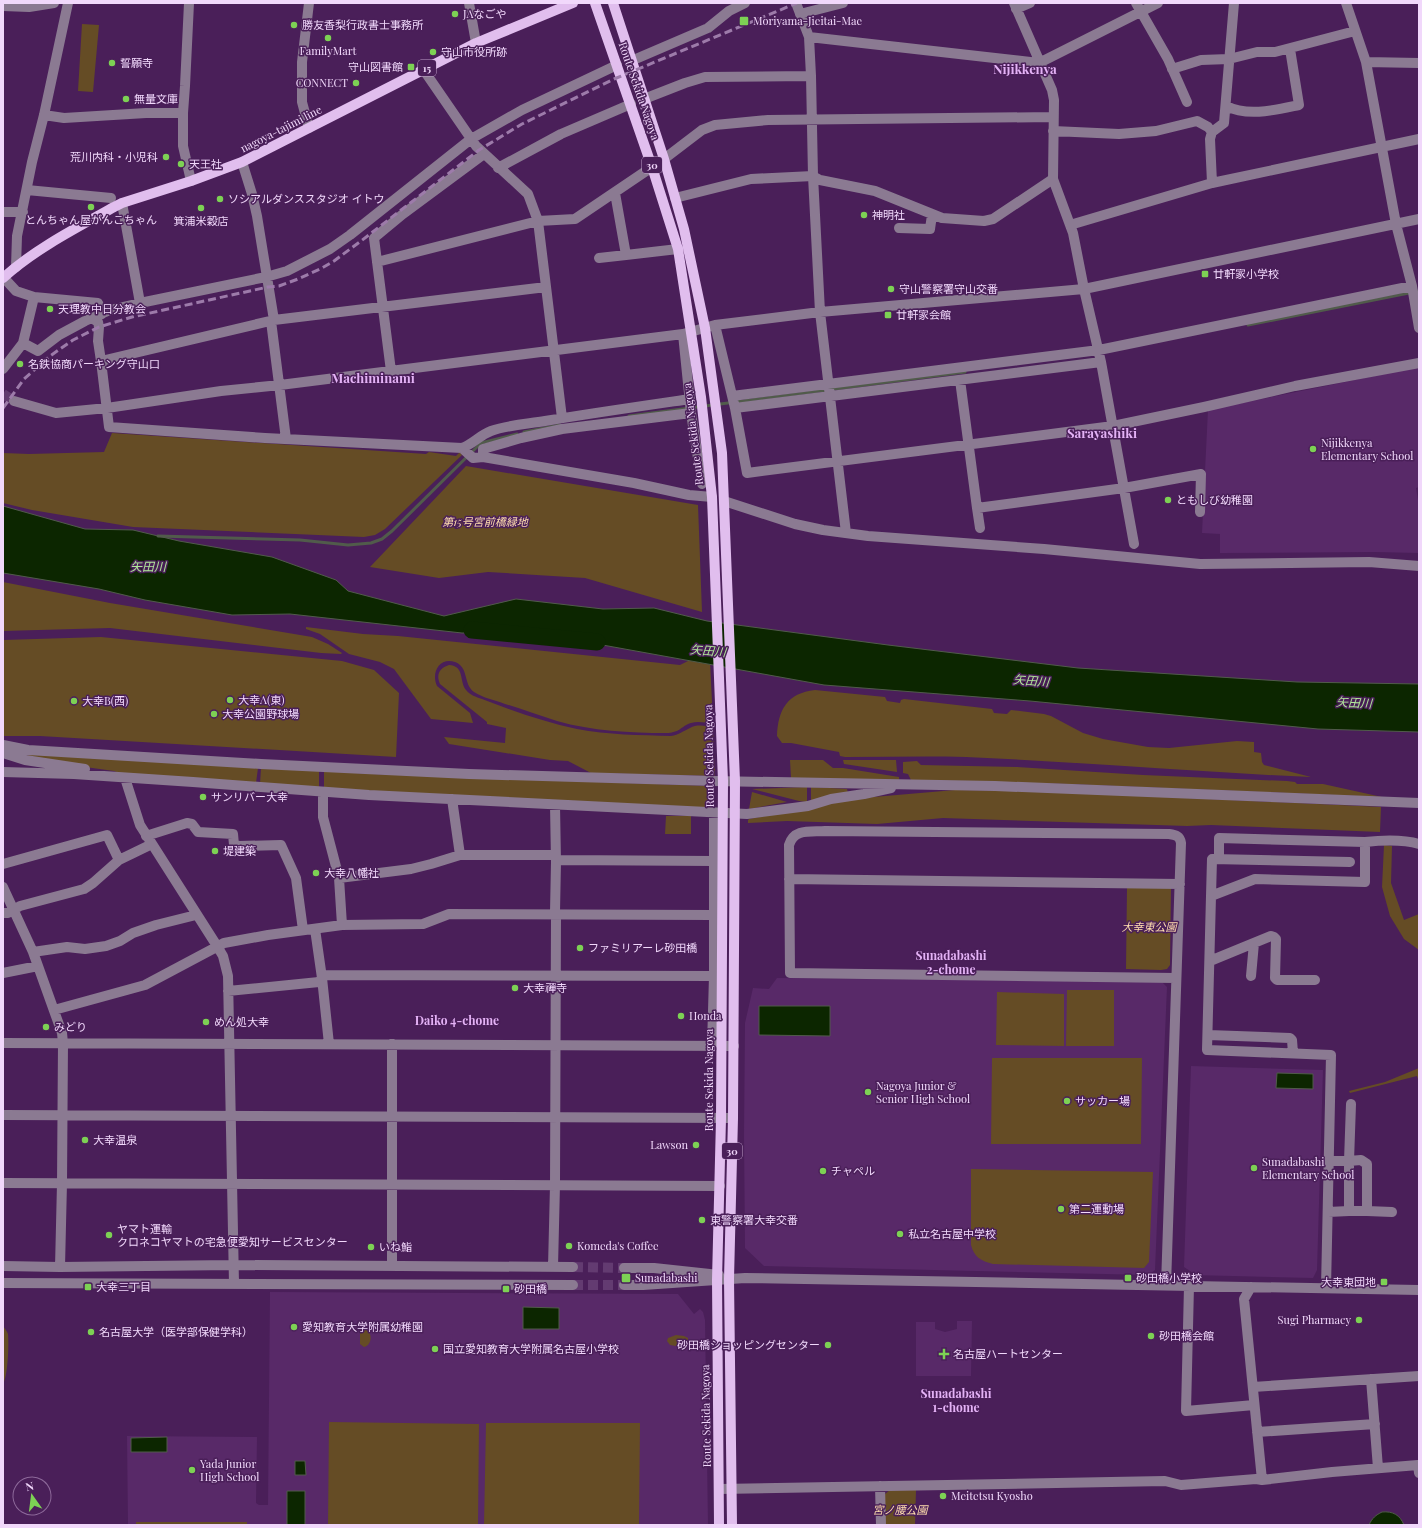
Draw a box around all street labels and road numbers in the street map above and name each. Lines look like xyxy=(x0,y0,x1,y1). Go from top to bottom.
street label: Route Sekida Nagoya xyxy=(616,40,663,142)
road number: 15 xyxy=(418,60,436,76)
street label: nagoya-tajimi line xyxy=(238,101,324,156)
road number: 30 xyxy=(642,157,662,173)
street label: Route Sekida Nagoya xyxy=(679,382,706,486)
street label: Route Sekida Nagoya xyxy=(700,704,717,807)
street label: Route Sekida Nagoya xyxy=(701,1028,716,1131)
road number: 30 xyxy=(722,1143,742,1159)
street label: Route Sekida Nagoya xyxy=(697,1364,714,1467)

